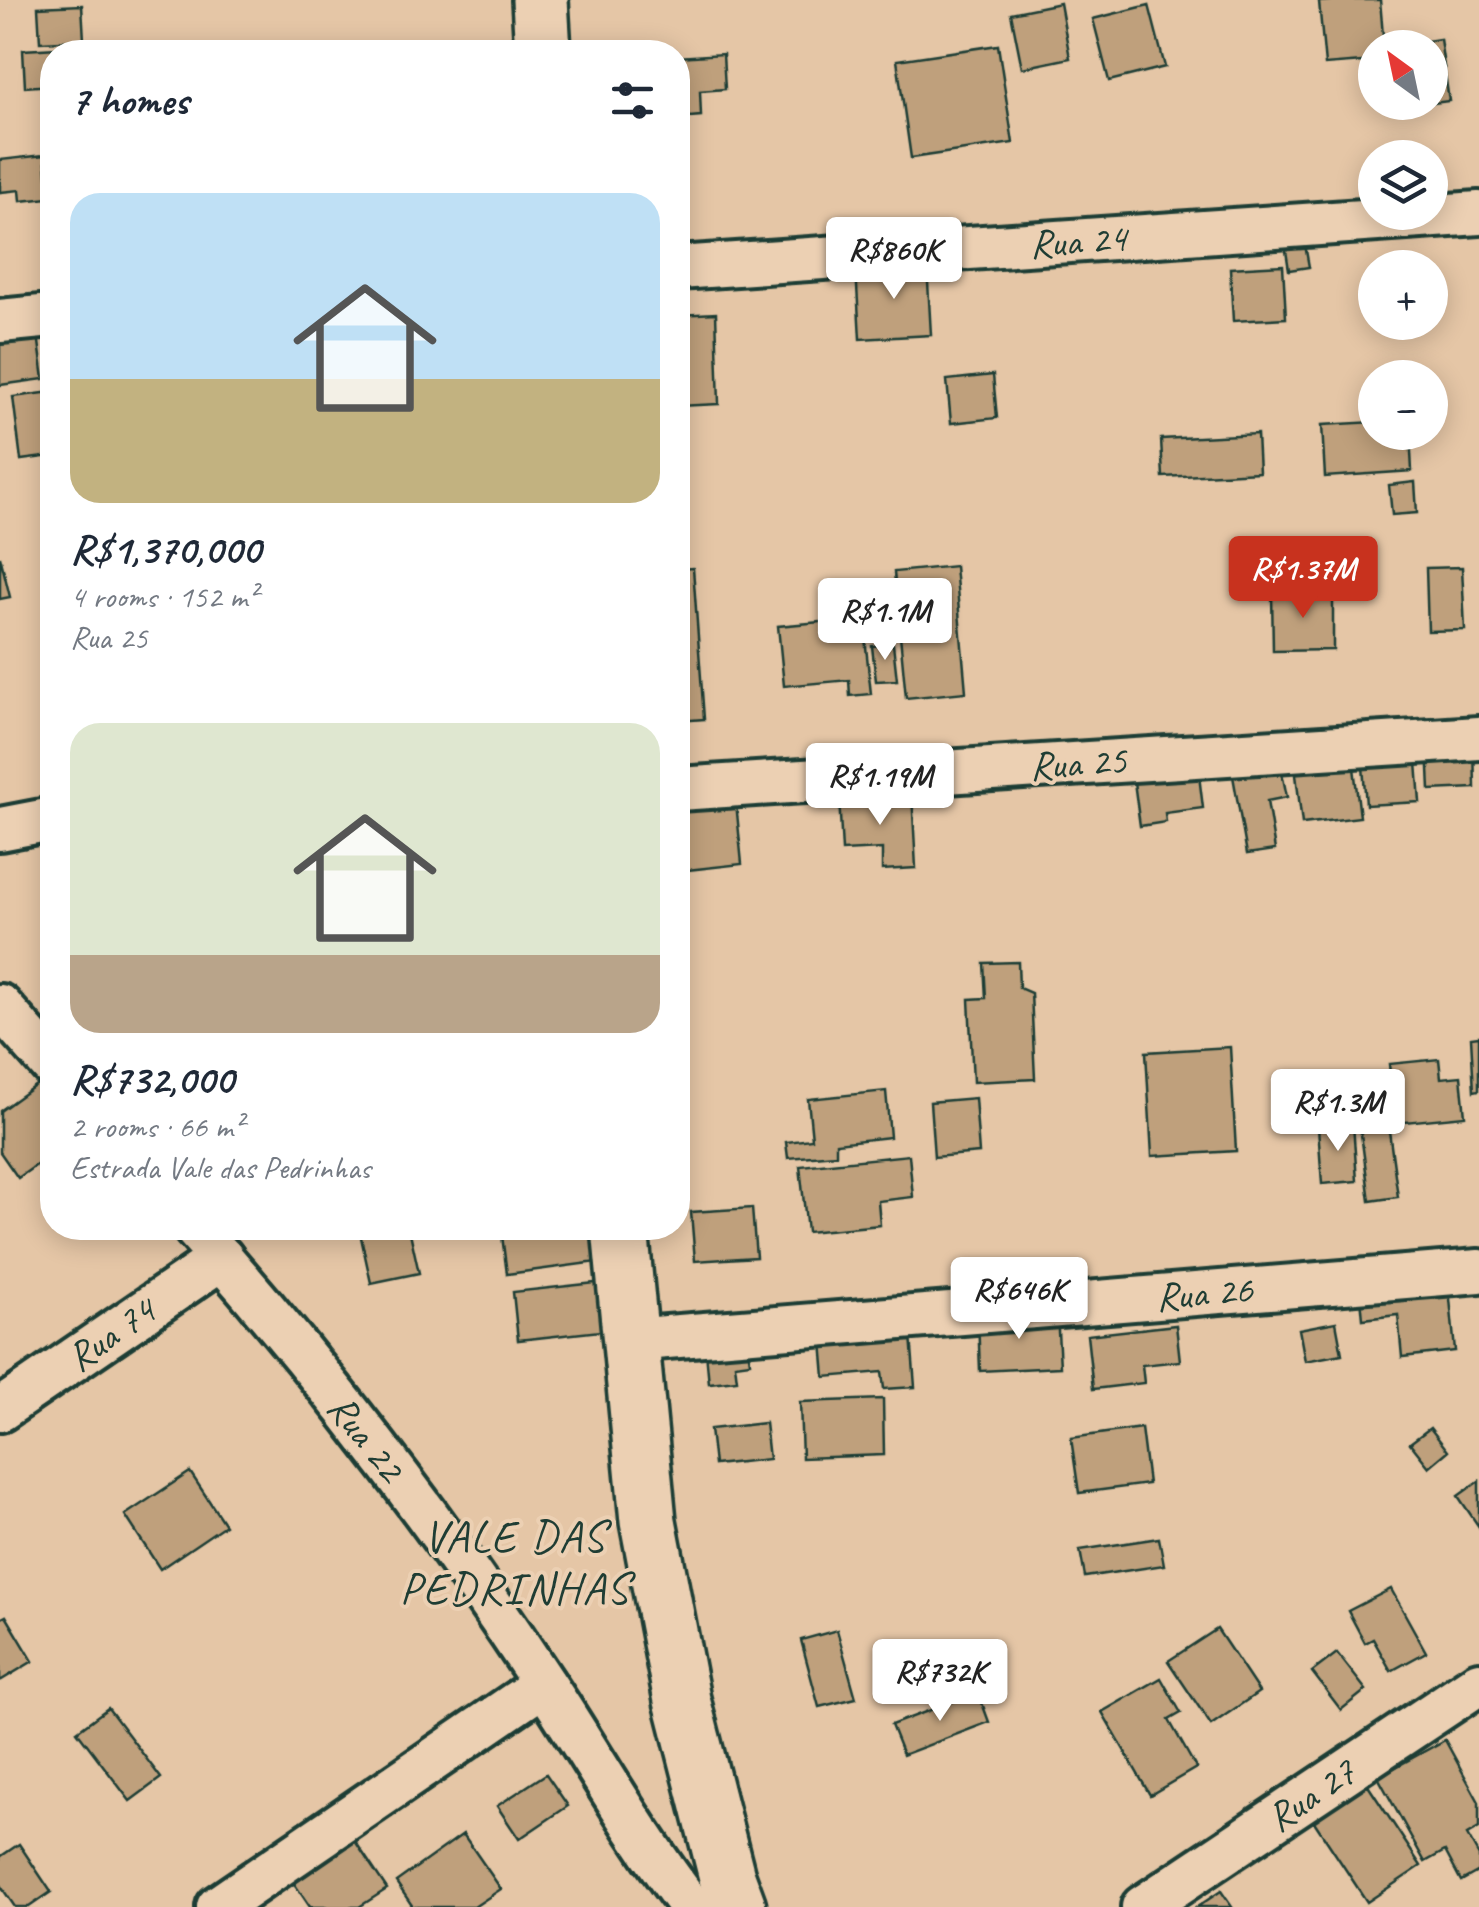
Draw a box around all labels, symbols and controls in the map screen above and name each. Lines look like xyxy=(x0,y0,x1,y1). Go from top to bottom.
north arrow xyxy=(1358,30,1448,120)
map controls xyxy=(1358,30,1448,450)
icon: filters xyxy=(605,73,660,128)
text: 7 homes xyxy=(70,74,188,127)
button: layers xyxy=(1358,140,1448,230)
street label: Rua 24 xyxy=(1028,212,1132,269)
pin: R$860K xyxy=(813,217,975,302)
text: R$860K xyxy=(848,229,940,270)
button: + xyxy=(1358,250,1448,340)
icon: home xyxy=(275,258,455,438)
button: − xyxy=(1358,360,1448,450)
text: R$1,370,000 xyxy=(70,523,261,576)
pin: R$1.37M xyxy=(1211,536,1395,621)
text: R$1.37M xyxy=(1251,548,1355,589)
text: 4 rooms · 152 m² xyxy=(70,576,257,617)
pin: R$1.1M xyxy=(804,578,966,663)
text: R$1.1M xyxy=(840,590,930,631)
text: Rua 25 xyxy=(70,617,147,658)
street label: Rua 25 xyxy=(1028,735,1130,791)
pin: R$1.19M xyxy=(788,743,972,828)
text: R$1.19M xyxy=(828,755,932,796)
icon: home xyxy=(275,788,455,968)
text: R$732,000 xyxy=(70,1053,233,1106)
pin: R$1.3M xyxy=(1257,1069,1419,1154)
text: R$1.3M xyxy=(1293,1081,1383,1122)
text: 2 rooms · 66 m² xyxy=(70,1106,243,1147)
text: Estrada Vale das Pedrinhas xyxy=(70,1147,371,1188)
pin: R$646K xyxy=(938,1257,1100,1342)
street label: Rua 26 xyxy=(1154,1264,1255,1322)
text: R$646K xyxy=(973,1269,1065,1310)
street label: Rua 74 xyxy=(57,1283,168,1382)
street label: Rua 22 xyxy=(316,1384,417,1494)
district label: VALE DAS PEDRINHAS xyxy=(400,1508,636,1617)
pin: R$732K xyxy=(859,1639,1021,1724)
text: R$732K xyxy=(894,1651,986,1692)
street label: Rua 27 xyxy=(1257,1746,1367,1843)

